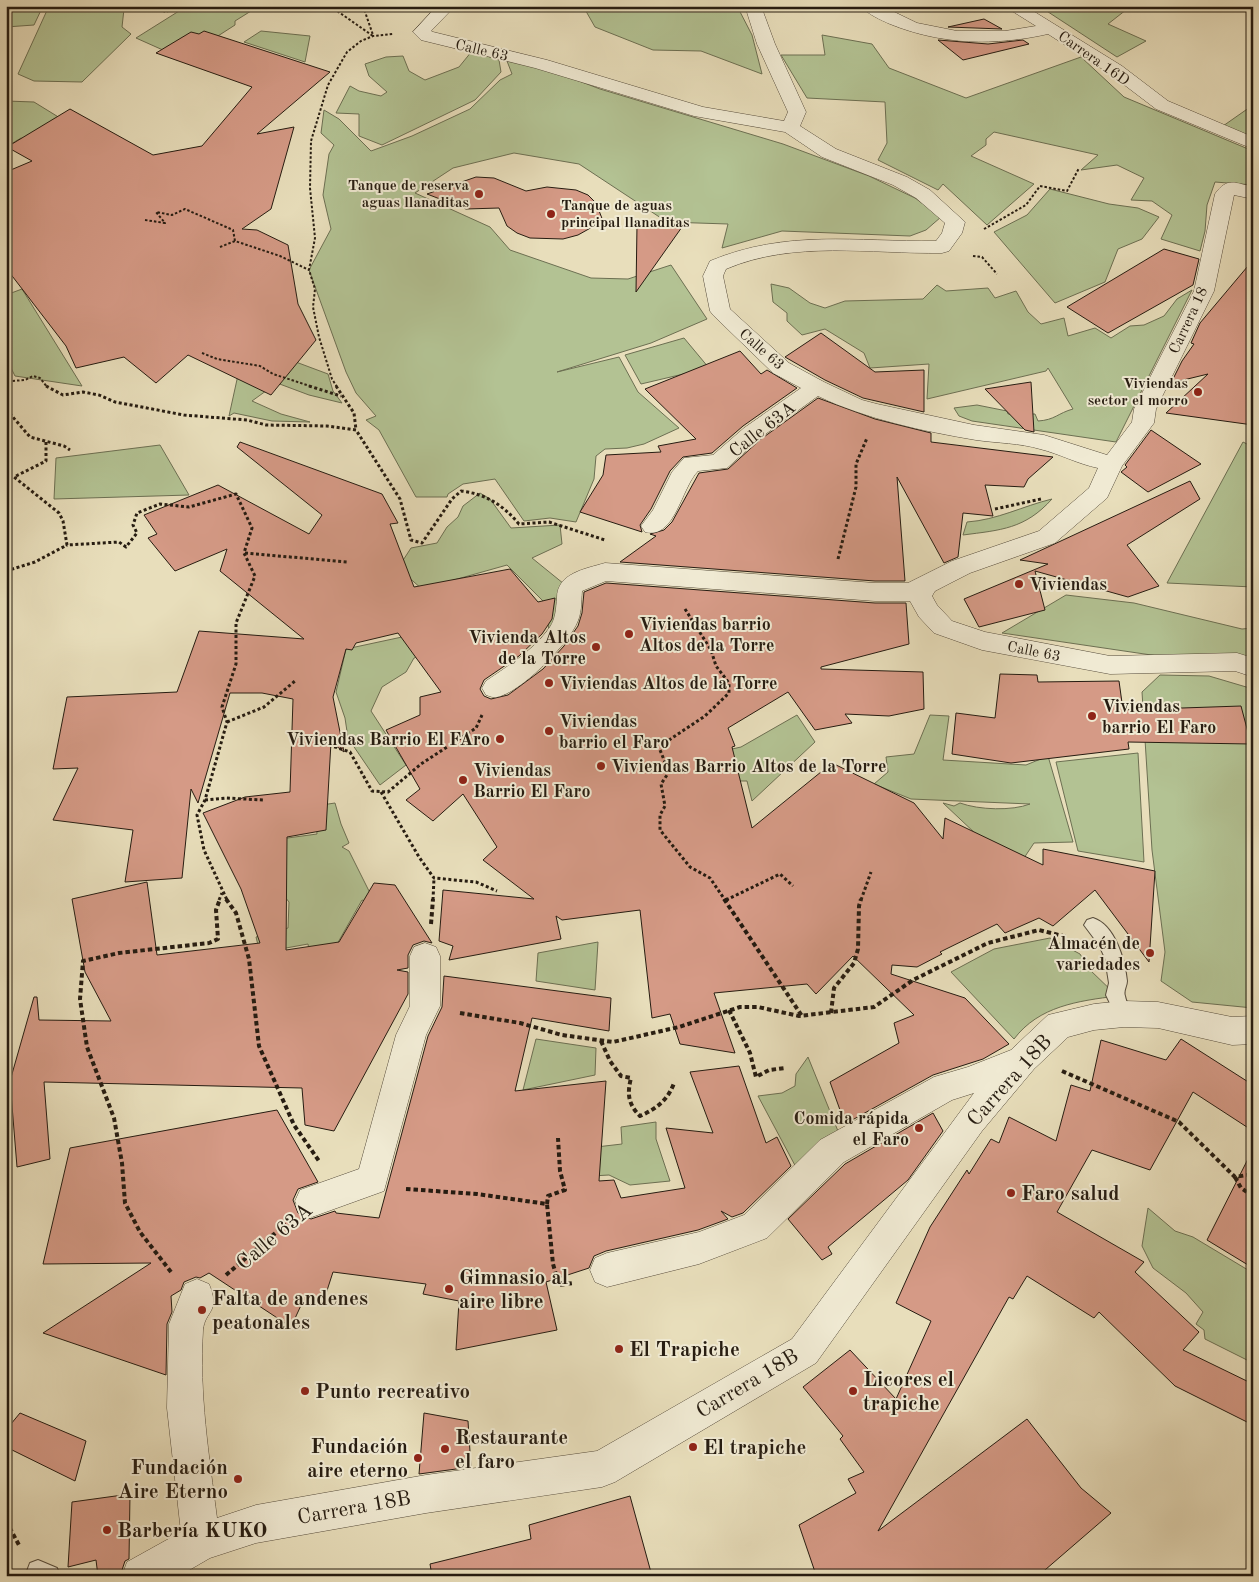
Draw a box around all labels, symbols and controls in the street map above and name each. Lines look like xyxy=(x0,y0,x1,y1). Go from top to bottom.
street label: Carrera 16D xyxy=(1055,29,1132,89)
street label: Calle 63 xyxy=(454,38,510,65)
place label: Tanque de reserva aguas llanaditas xyxy=(348,179,469,211)
marker: Tanque de reserva aguas llanaditas xyxy=(473,188,485,200)
place label: Tanque de aguas principal llanaditas xyxy=(561,199,689,231)
marker: Tanque de aguas principal llanaditas xyxy=(545,208,557,220)
street label: Carrera 18 xyxy=(1167,285,1211,356)
street label: Calle 63 xyxy=(736,327,786,374)
place label: Viviendas sector el morro xyxy=(1088,377,1188,409)
marker: Viviendas sector el morro xyxy=(1192,386,1204,398)
street label: Calle 63A xyxy=(726,398,799,461)
place label: Viviendas xyxy=(1029,576,1107,594)
marker: Viviendas xyxy=(1013,578,1025,590)
place label: Viviendas barrio Altos de la Torre xyxy=(639,616,774,655)
marker: Viviendas barrio Altos de la Torre xyxy=(623,628,635,640)
place label: Vivienda Altos de la Torre xyxy=(468,629,586,668)
street label: Calle 63 xyxy=(1006,640,1062,665)
marker: Vivienda Altos de la Torre xyxy=(590,641,602,653)
place label: Viviendas Altos de la Torre xyxy=(559,675,777,693)
marker: Viviendas Altos de la Torre xyxy=(543,677,555,689)
place label: Viviendas barrio El Faro xyxy=(1102,698,1216,737)
marker: Viviendas barrio El Faro xyxy=(1086,710,1098,722)
place label: Viviendas barrio el Faro xyxy=(559,713,669,752)
marker: Viviendas barrio el Faro xyxy=(543,725,555,737)
place label: Viviendas Barrio El FAro xyxy=(286,731,490,749)
marker: Viviendas Barrio El FAro xyxy=(494,733,506,745)
place label: Viviendas Barrio Altos de la Torre xyxy=(611,758,886,776)
marker: Viviendas Barrio Altos de la Torre xyxy=(595,760,607,772)
place label: Viviendas Barrio El Faro xyxy=(473,762,591,801)
marker: Viviendas Barrio El Faro xyxy=(457,774,469,786)
place label: Almacén de variedades xyxy=(1047,935,1140,974)
marker: Almacén de variedades xyxy=(1144,947,1156,959)
street label: Carrera 18B xyxy=(964,1031,1056,1131)
place label: Comida rápida el Faro xyxy=(794,1110,909,1149)
marker: Comida rápida el Faro xyxy=(913,1122,925,1134)
place label: Faro salud xyxy=(1021,1184,1120,1205)
marker: Faro salud xyxy=(1005,1187,1017,1199)
street label: Calle 63A xyxy=(233,1200,317,1275)
place label: Gimnasio al aire libre xyxy=(459,1268,568,1313)
marker: Gimnasio al aire libre xyxy=(443,1283,455,1295)
place label: Falta de andenes peatonales xyxy=(212,1289,368,1334)
marker: Falta de andenes peatonales xyxy=(196,1304,208,1316)
place label: El Trapiche xyxy=(629,1340,740,1361)
marker: El Trapiche xyxy=(613,1343,625,1355)
street label: Carrera 18B xyxy=(693,1346,802,1423)
place label: Licores el trapiche xyxy=(863,1370,954,1415)
place label: Punto recreativo xyxy=(315,1382,470,1403)
marker: Punto recreativo xyxy=(299,1385,311,1397)
marker: Licores el trapiche xyxy=(847,1385,859,1397)
place label: Restaurante el faro xyxy=(455,1428,568,1473)
place label: Fundación aire eterno xyxy=(307,1437,408,1482)
place label: El trapiche xyxy=(703,1438,806,1459)
marker: El trapiche xyxy=(687,1441,699,1453)
marker: Restaurante el faro xyxy=(439,1443,451,1455)
marker: Fundación aire eterno xyxy=(412,1452,424,1464)
place label: Fundación Aire Eterno xyxy=(118,1458,228,1503)
marker: Fundación Aire Eterno xyxy=(232,1473,244,1485)
street label: Carrera 18B xyxy=(296,1488,413,1529)
place label: Barbería KUKO xyxy=(117,1521,268,1542)
marker: Barbería KUKO xyxy=(101,1524,113,1536)

